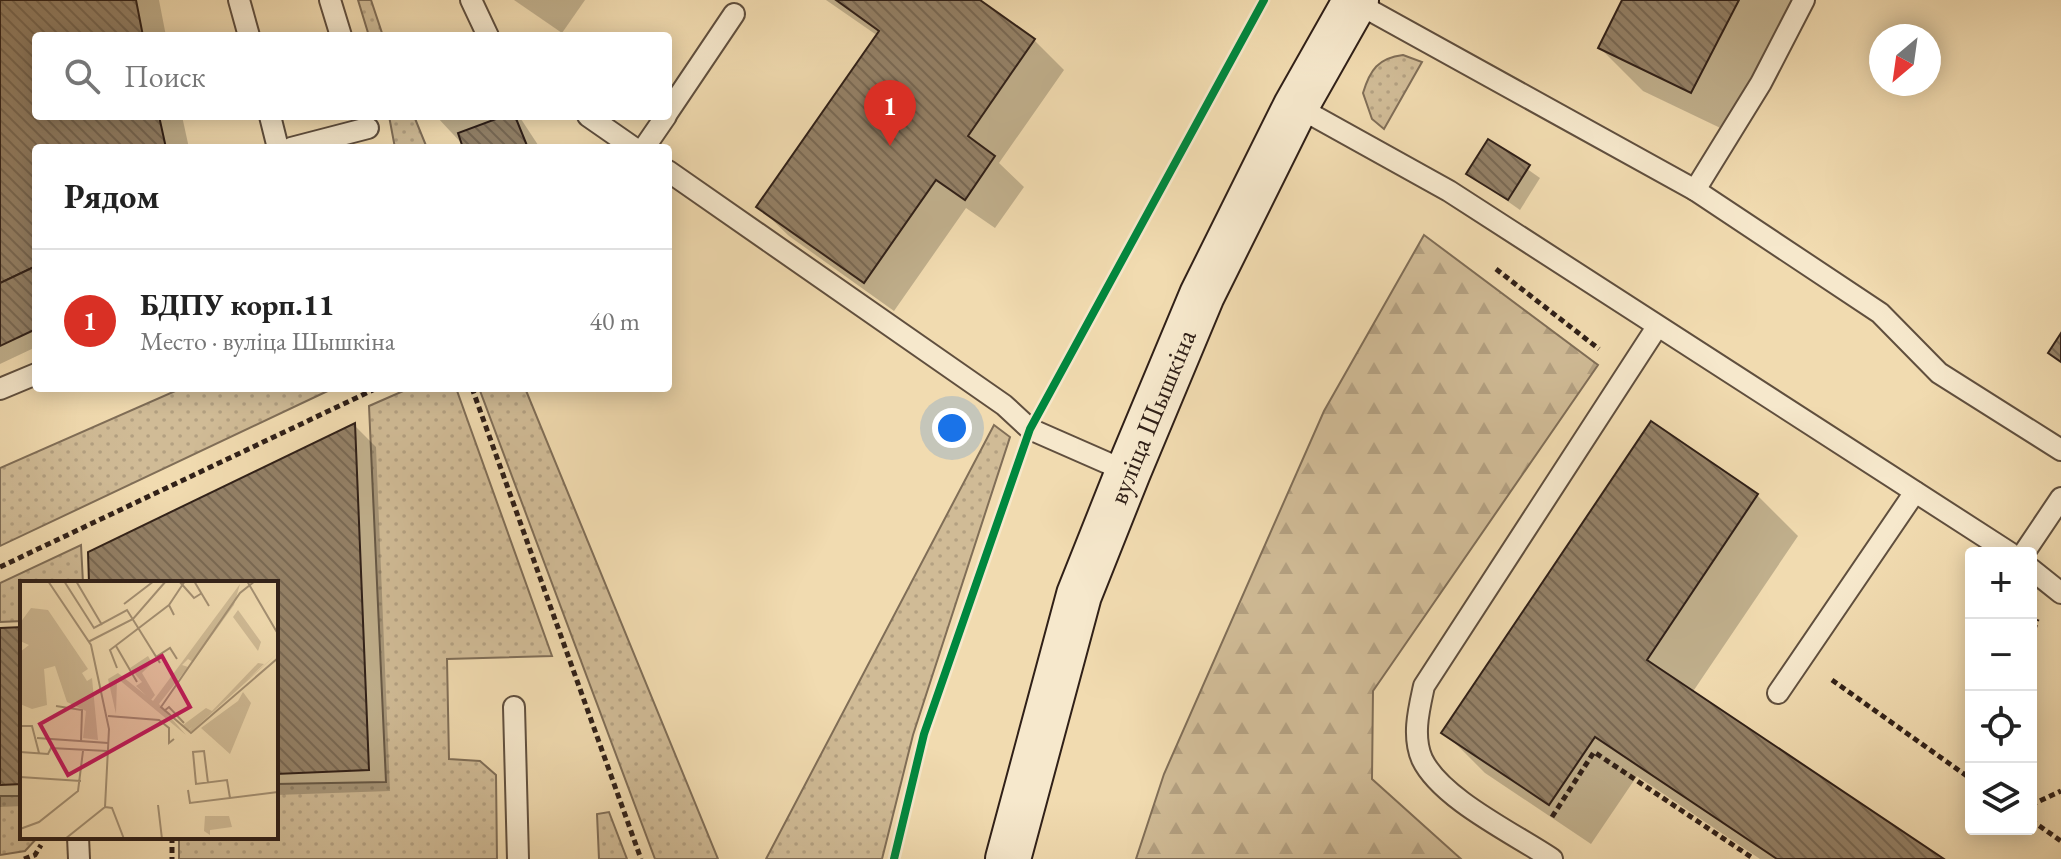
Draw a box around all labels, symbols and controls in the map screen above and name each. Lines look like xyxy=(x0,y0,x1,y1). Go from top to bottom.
north arrow xyxy=(1869,24,1941,96)
search box xyxy=(32,32,672,120)
icon: search xyxy=(60,54,104,98)
text: Поиск xyxy=(124,57,206,96)
pin: 1 xyxy=(864,80,916,146)
text: Рядом xyxy=(64,174,159,218)
text: БДПУ корп.11 xyxy=(140,285,334,324)
text: 1 xyxy=(83,304,97,338)
text: 40 m xyxy=(590,304,640,338)
street label: вуліца Шышкіна xyxy=(1099,323,1204,509)
text: Место · вуліца Шышкіна xyxy=(140,324,395,358)
your location xyxy=(932,408,972,448)
map controls xyxy=(1965,547,2037,835)
button: + xyxy=(1965,547,2037,619)
inset map xyxy=(20,581,278,839)
button: − xyxy=(1965,619,2037,691)
button: locate xyxy=(1965,691,2037,763)
button: layers xyxy=(1965,763,2037,835)

